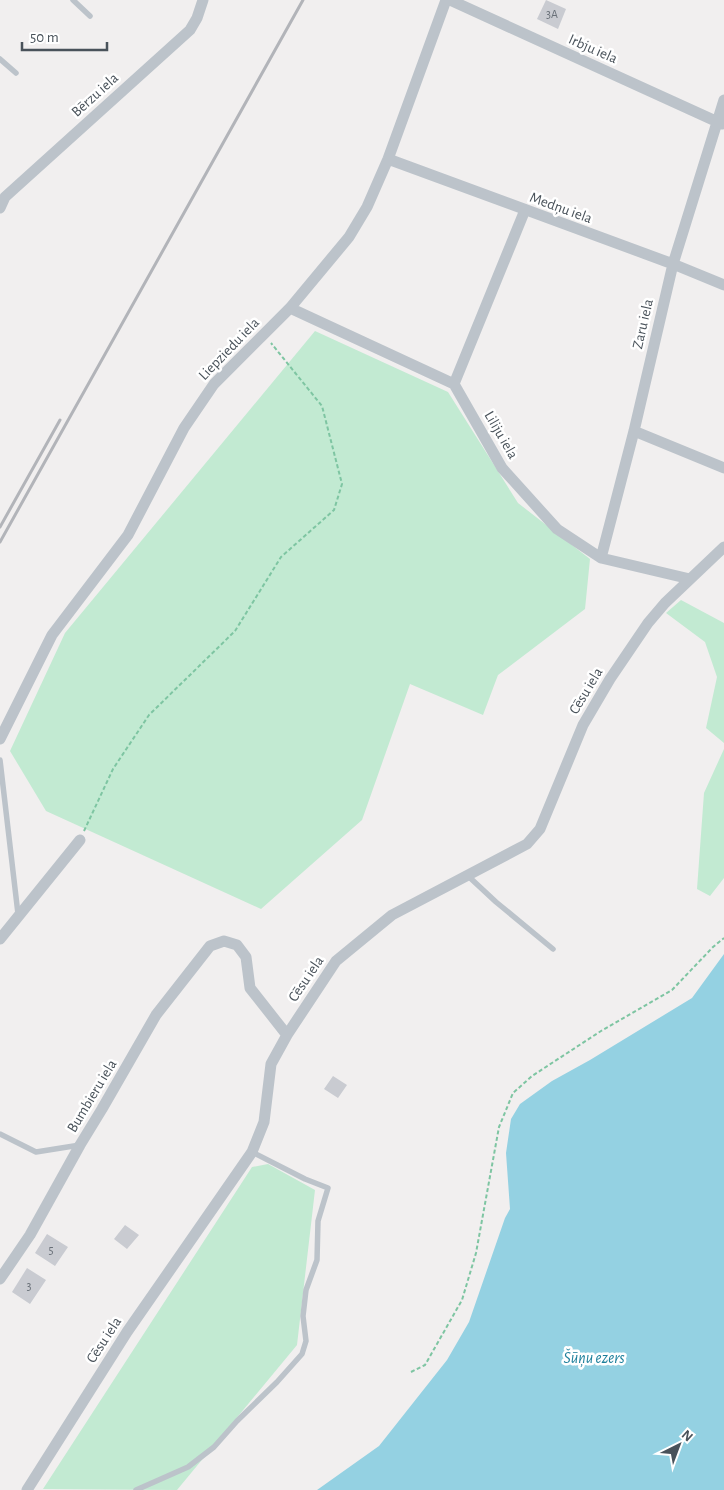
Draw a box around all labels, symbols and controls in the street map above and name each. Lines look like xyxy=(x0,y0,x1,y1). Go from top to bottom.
house number: 3A xyxy=(546,8,558,20)
scale bar xyxy=(22,20,108,52)
text: 50 m xyxy=(30,30,59,45)
street label: Irbju iela xyxy=(566,32,620,66)
street label: Bērzu iela xyxy=(69,70,121,120)
street label: Medņu iela xyxy=(527,190,594,227)
street label: Zaru iela xyxy=(630,297,656,350)
street label: Liepziedu iela xyxy=(196,315,262,383)
street label: Liliju iela xyxy=(481,409,521,462)
street label: Cēsu iela xyxy=(566,665,606,717)
street label: Cēsu iela xyxy=(285,954,327,1004)
street label: Bumbieru iela xyxy=(64,1057,120,1135)
house number: 5 xyxy=(48,1244,54,1256)
house number: 3 xyxy=(27,1280,32,1292)
street label: Cēsu iela xyxy=(84,1314,124,1366)
water label: Šūņu ezers xyxy=(564,1348,625,1368)
north arrow xyxy=(654,1420,704,1470)
text: N xyxy=(679,1428,695,1445)

